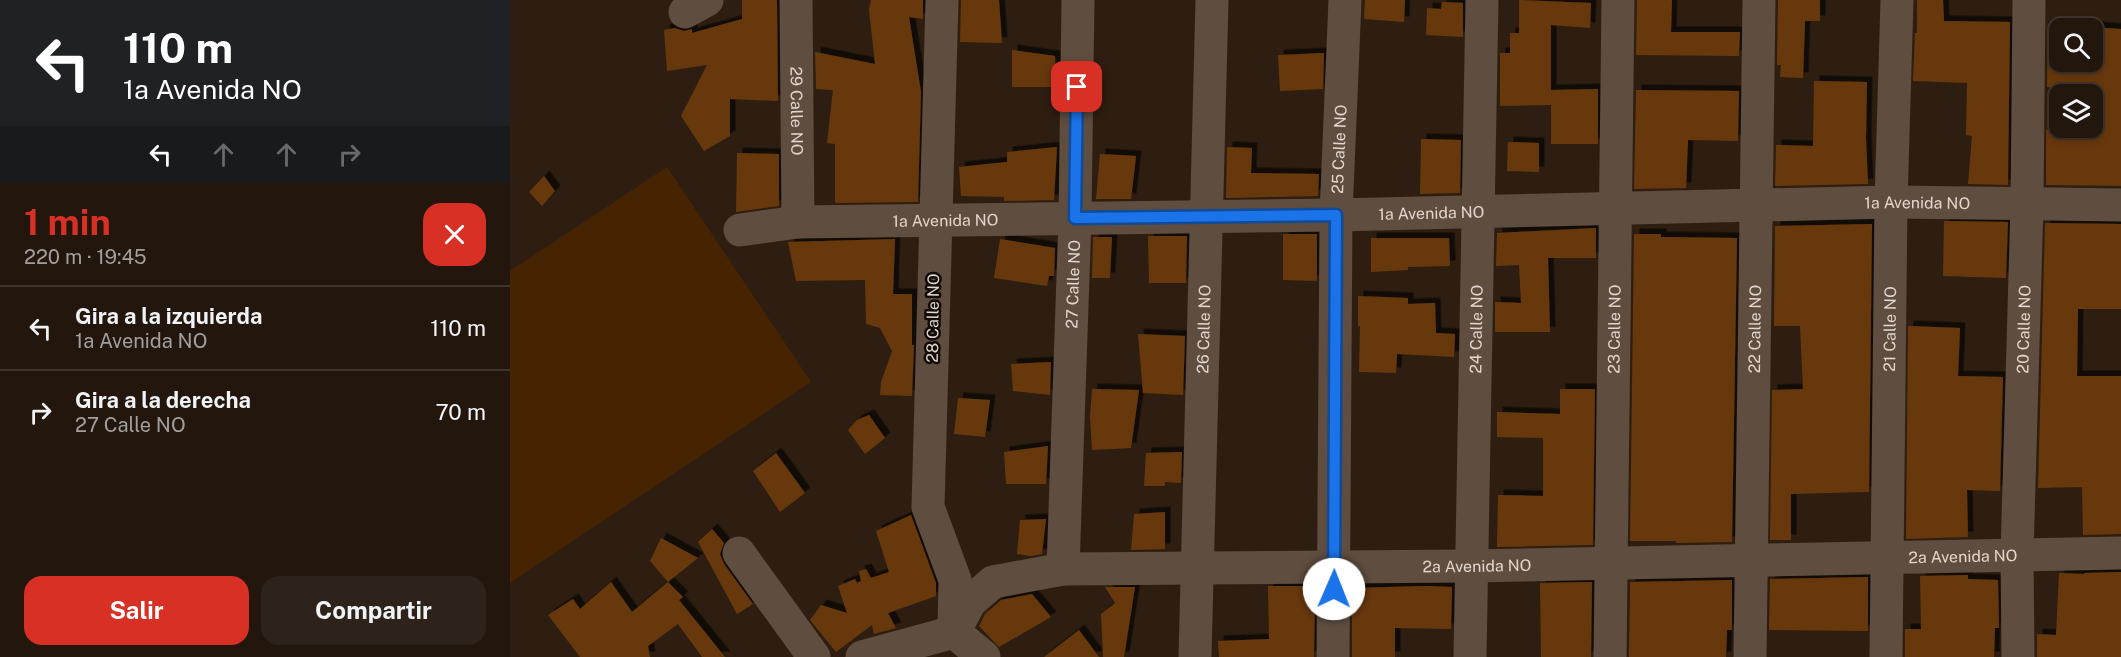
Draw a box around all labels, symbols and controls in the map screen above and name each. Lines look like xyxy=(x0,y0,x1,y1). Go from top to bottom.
map controls xyxy=(2049,18,2103,138)
button: search xyxy=(2049,18,2103,72)
text: 110 m xyxy=(123,23,233,72)
icon: left xyxy=(24,24,102,102)
pin xyxy=(1051,61,1102,112)
street label: 29 Calle NO xyxy=(787,66,807,156)
icon: arrive xyxy=(1060,70,1093,103)
text: 1a Avenida NO xyxy=(123,73,302,105)
button: layers xyxy=(2049,84,2103,138)
street label: 25 Calle NO xyxy=(1327,104,1350,194)
icon: left xyxy=(144,138,177,171)
icon: ahead xyxy=(207,138,240,171)
icon: ahead xyxy=(270,138,303,171)
icon: right xyxy=(333,138,366,171)
street label: 1a Avenida NO xyxy=(1864,192,1970,213)
text: 1 min xyxy=(24,201,111,243)
street label: 1a Avenida NO xyxy=(1378,202,1485,224)
button: close xyxy=(423,203,486,266)
street label: 1a Avenida NO xyxy=(892,210,999,230)
street label: 27 Calle NO xyxy=(1062,240,1084,329)
text: 220 m · 19:45 xyxy=(24,245,147,269)
street label: 28 Calle NO xyxy=(923,273,943,363)
street label: 26 Calle NO xyxy=(1193,284,1214,374)
street label: 24 Calle NO xyxy=(1466,284,1486,374)
street label: 23 Calle NO xyxy=(1604,284,1624,374)
street label: 20 Calle NO xyxy=(2013,284,2034,374)
street label: 22 Calle NO xyxy=(1744,285,1765,373)
street label: 21 Calle NO xyxy=(1880,286,1900,372)
text: Gira a la izquierda xyxy=(75,303,262,329)
icon: left xyxy=(24,312,57,345)
text: 110 m xyxy=(430,315,486,341)
text: 1a Avenida NO xyxy=(75,329,207,353)
text: Gira a la derecha xyxy=(75,387,251,413)
icon: right xyxy=(24,396,57,429)
text: 70 m xyxy=(435,399,486,425)
text: 27 Calle NO xyxy=(75,413,186,437)
street label: 2a Avenida NO xyxy=(1908,546,2018,567)
street label: 2a Avenida NO xyxy=(1422,555,1532,576)
position arrow xyxy=(1302,557,1366,621)
button: Salir xyxy=(24,576,249,645)
button: Compartir xyxy=(261,576,486,645)

